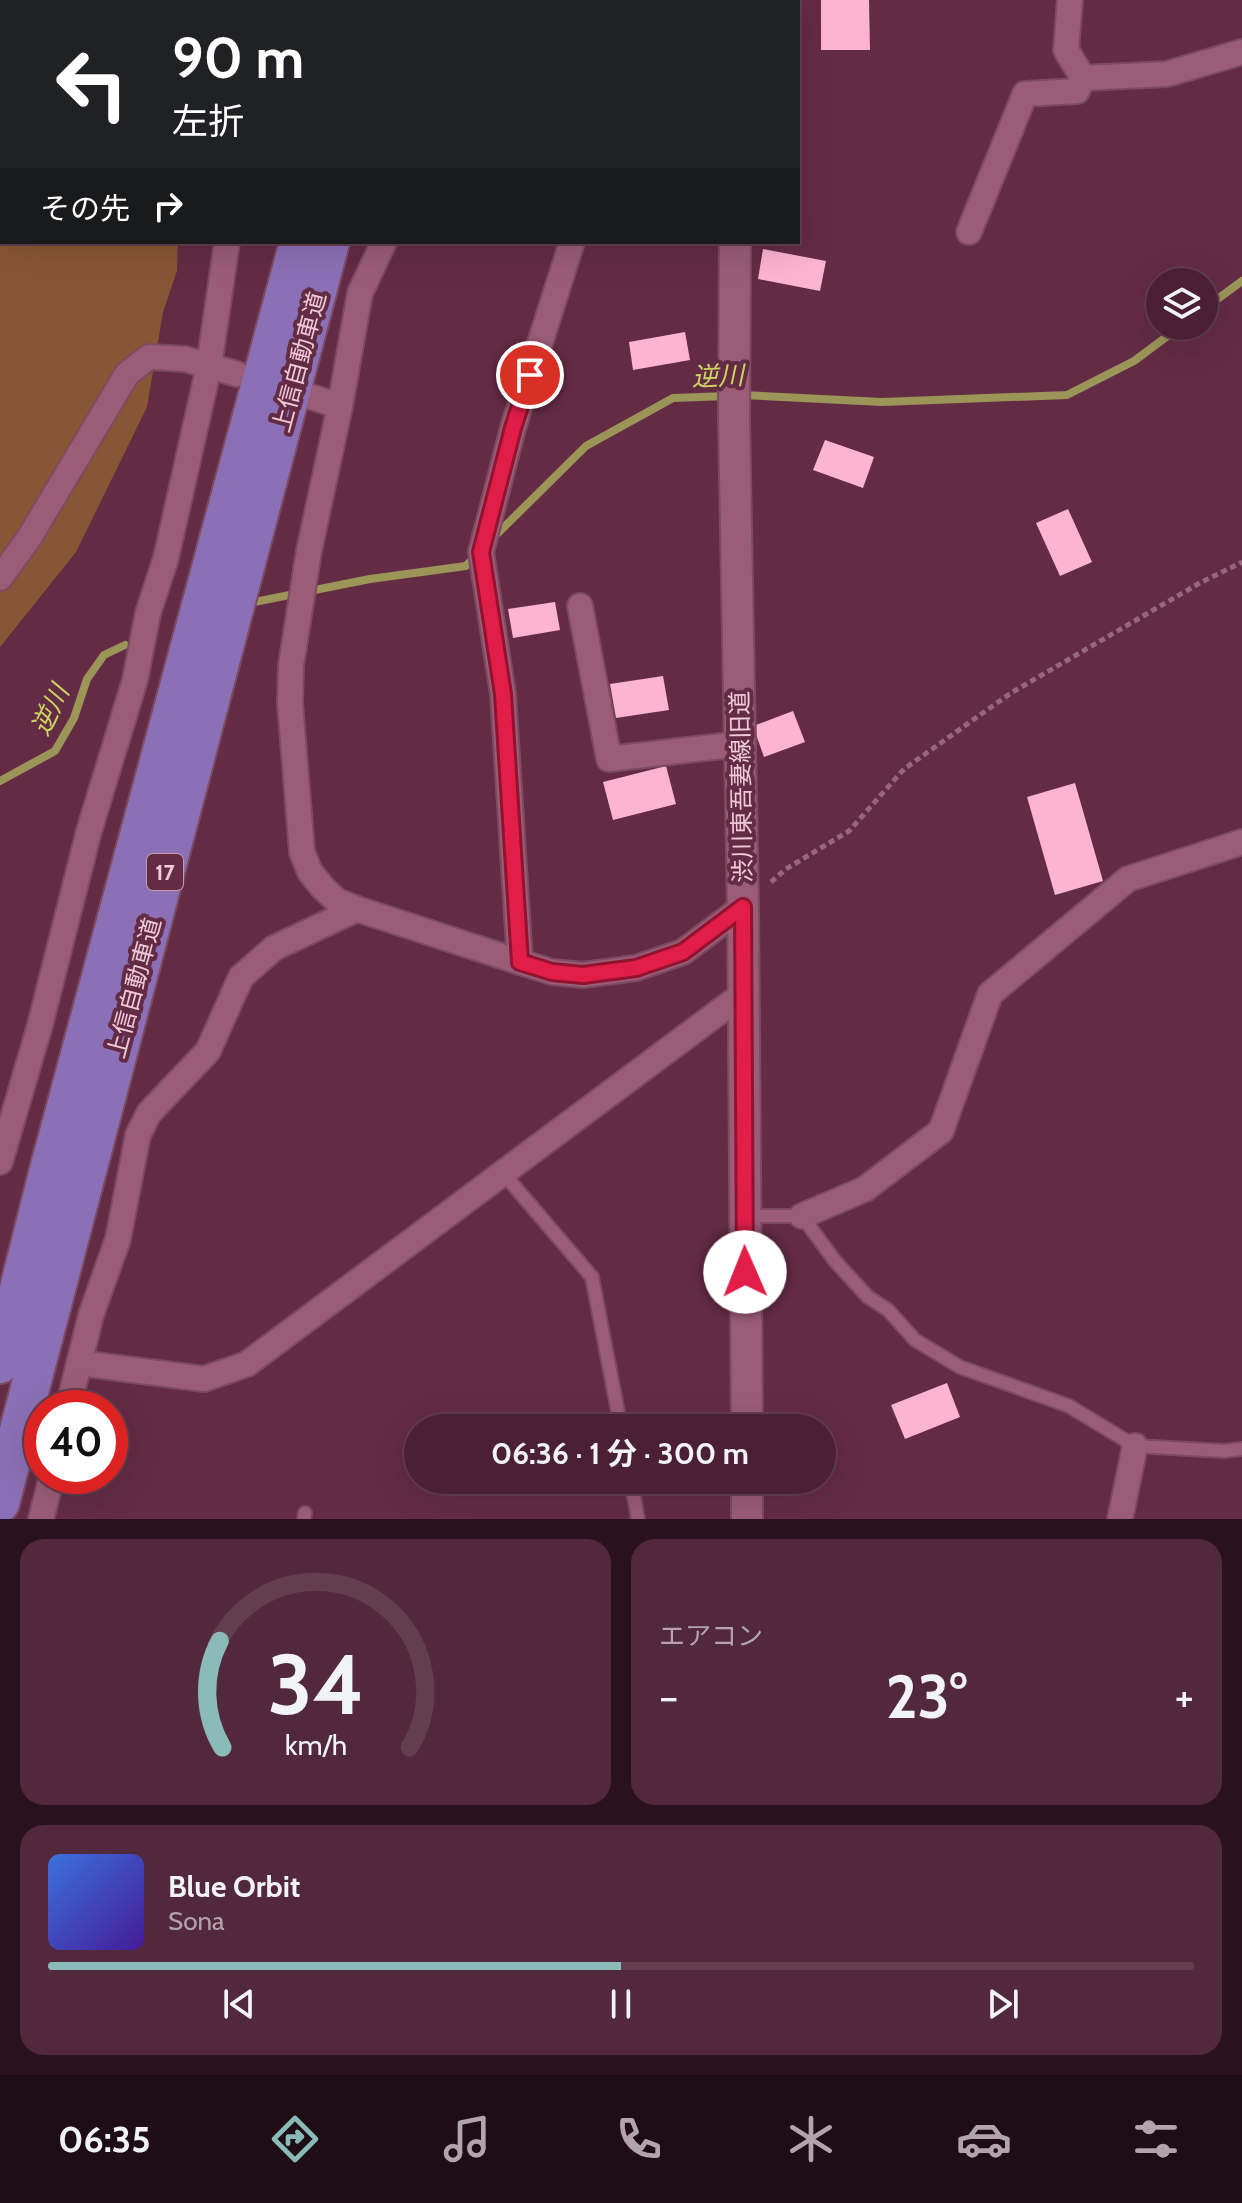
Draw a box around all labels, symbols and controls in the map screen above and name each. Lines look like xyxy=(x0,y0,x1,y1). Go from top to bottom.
text: 90 m xyxy=(172,24,304,92)
icon: left xyxy=(40,32,144,136)
text: 左折 xyxy=(172,99,244,143)
icon: right xyxy=(146,184,190,228)
text: その先 xyxy=(40,190,130,227)
map controls xyxy=(1146,268,1218,340)
button: layers xyxy=(1146,268,1218,340)
street label: 上信自動車道 xyxy=(266,289,332,435)
pin xyxy=(496,341,564,409)
icon: arrive xyxy=(508,353,552,397)
water label: 逆川 xyxy=(691,359,748,393)
water label: 逆川 xyxy=(24,677,77,740)
street label: 渋川東吾妻線旧道 xyxy=(725,691,757,883)
road number: 17 xyxy=(147,854,183,890)
street label: 上信自動車道 xyxy=(101,915,167,1061)
position arrow xyxy=(703,1230,787,1314)
speed limit sign: 40 xyxy=(24,1390,128,1494)
text: 06:36 · 1 分 · 300 m xyxy=(491,1435,749,1472)
text: エアコン xyxy=(659,1620,763,1652)
text: 34 xyxy=(267,1634,364,1735)
text: 23° xyxy=(886,1660,967,1733)
text: − xyxy=(659,1670,678,1723)
text: + xyxy=(1175,1670,1194,1723)
text: km/h xyxy=(284,1727,347,1762)
text: Blue Orbit xyxy=(168,1868,300,1905)
text: Sona xyxy=(168,1905,225,1937)
icon: previous xyxy=(217,1982,261,2026)
icon: pause xyxy=(599,1982,643,2026)
icon: next xyxy=(981,1982,1025,2026)
icon: directions xyxy=(267,2111,323,2167)
icon: music xyxy=(439,2111,495,2167)
icon: phone xyxy=(611,2111,667,2167)
icon: climate xyxy=(783,2111,839,2167)
icon: car xyxy=(956,2111,1012,2167)
icon: filters xyxy=(1128,2111,1184,2167)
text: 06:35 xyxy=(58,2117,151,2161)

